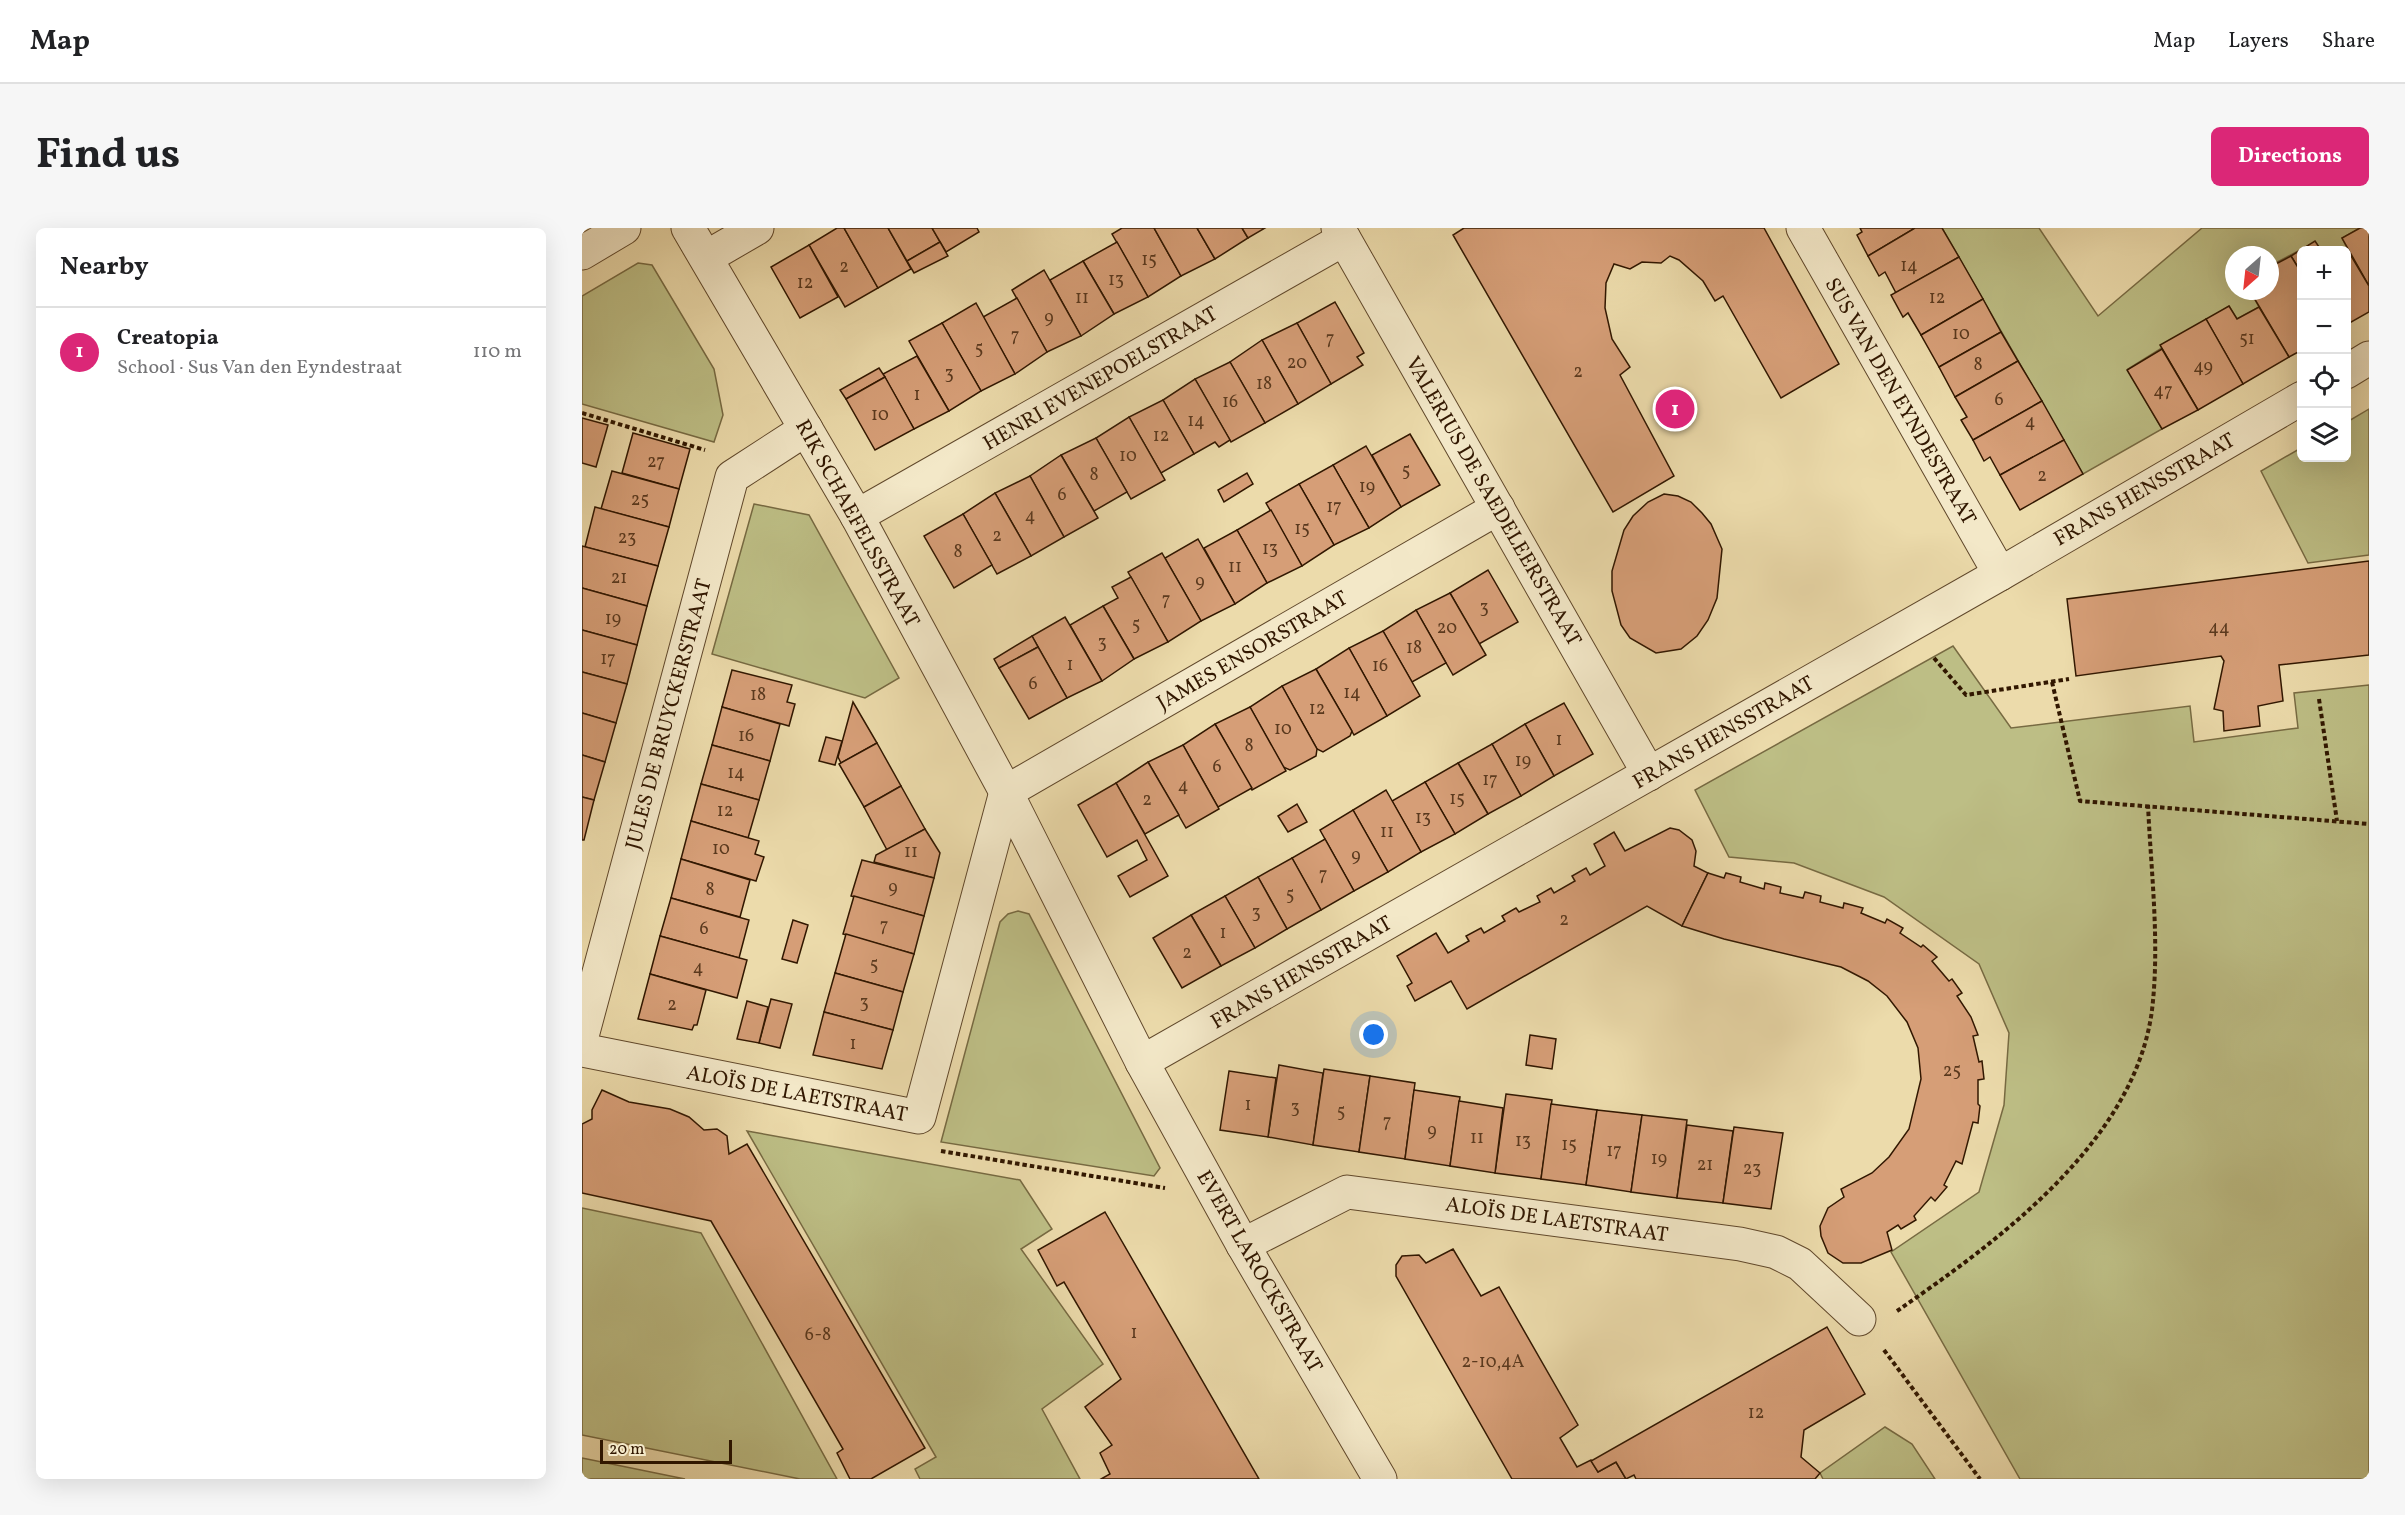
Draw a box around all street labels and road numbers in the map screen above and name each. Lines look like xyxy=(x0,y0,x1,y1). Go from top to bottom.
street label: SUS VAN DEN EYNDESTRAAT xyxy=(1817,273,1983,531)
street label: HENRI EVENEPOELSTRAAT xyxy=(978,300,1223,459)
street label: VALERIUS DE SAEDELEERSTRAAT xyxy=(1398,352,1588,652)
street label: RIK SCHAEFELSSTRAAT xyxy=(787,414,926,633)
street label: FRANS HENSSTRAAT xyxy=(2049,426,2241,554)
street label: JULES DE BRUYCKERSTRAAT xyxy=(619,576,720,853)
street label: JAMES ENSORSTRAAT xyxy=(1152,585,1354,718)
street label: FRANS HENSSTRAAT xyxy=(1628,669,1820,797)
street label: FRANS HENSSTRAAT xyxy=(1206,909,1398,1037)
street label: ALOÏS DE LAETSTRAAT xyxy=(684,1059,910,1130)
street label: EVERT LAROCKSTRAAT xyxy=(1189,1165,1329,1378)
street label: ALOÏS DE LAETSTRAAT xyxy=(1444,1190,1670,1250)

